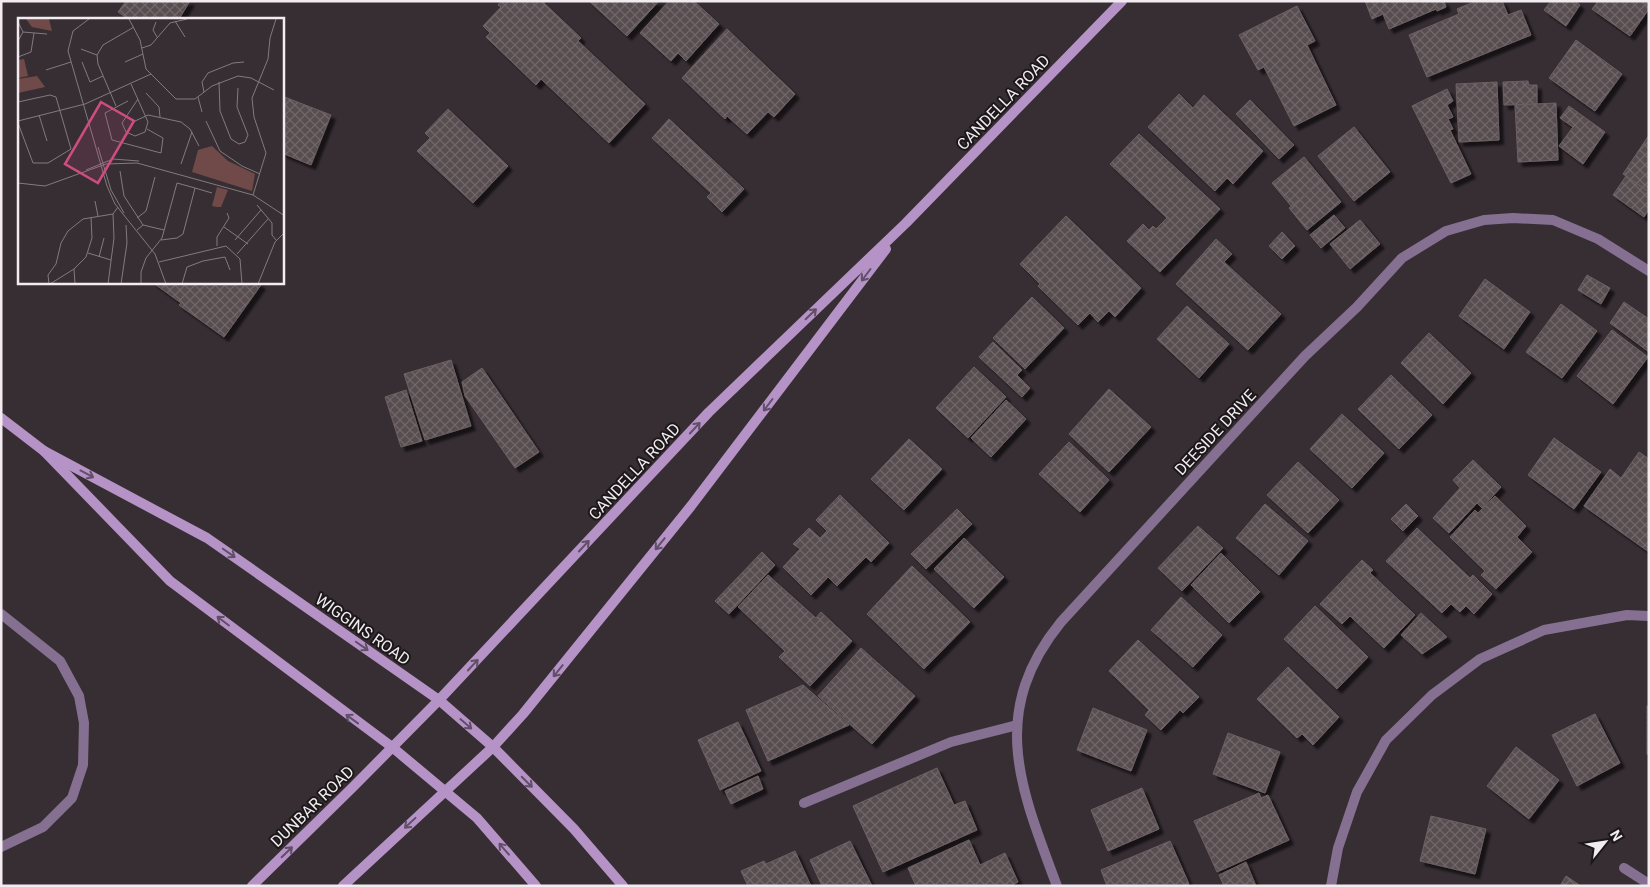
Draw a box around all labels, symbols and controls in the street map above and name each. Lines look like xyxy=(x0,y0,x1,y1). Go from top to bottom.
inset map xyxy=(18,18,284,284)
street label: CANDELLA ROAD xyxy=(953,51,1054,154)
one-way arrow xyxy=(861,269,872,282)
one-way arrow xyxy=(805,308,818,320)
street label: DEESIDE DRIVE xyxy=(1171,386,1260,479)
one-way arrow xyxy=(762,398,773,411)
street label: CANDELLA ROAD xyxy=(585,419,684,524)
one-way arrow xyxy=(689,421,701,434)
one-way arrow xyxy=(79,470,94,479)
one-way arrow xyxy=(655,537,666,550)
one-way arrow xyxy=(578,540,590,553)
one-way arrow xyxy=(221,548,235,558)
street label: WIGGINS ROAD xyxy=(312,590,414,669)
one-way arrow xyxy=(216,616,230,626)
one-way arrow xyxy=(355,641,369,651)
one-way arrow xyxy=(467,658,479,671)
one-way arrow xyxy=(552,664,563,677)
one-way arrow xyxy=(346,713,359,724)
one-way arrow xyxy=(459,718,472,729)
street label: DUNBAR ROAD xyxy=(267,762,358,851)
one-way arrow xyxy=(521,775,533,788)
north arrow xyxy=(1580,817,1630,867)
one-way arrow xyxy=(403,818,416,829)
text: N xyxy=(1607,827,1626,844)
one-way arrow xyxy=(498,842,509,855)
one-way arrow xyxy=(280,846,293,858)

